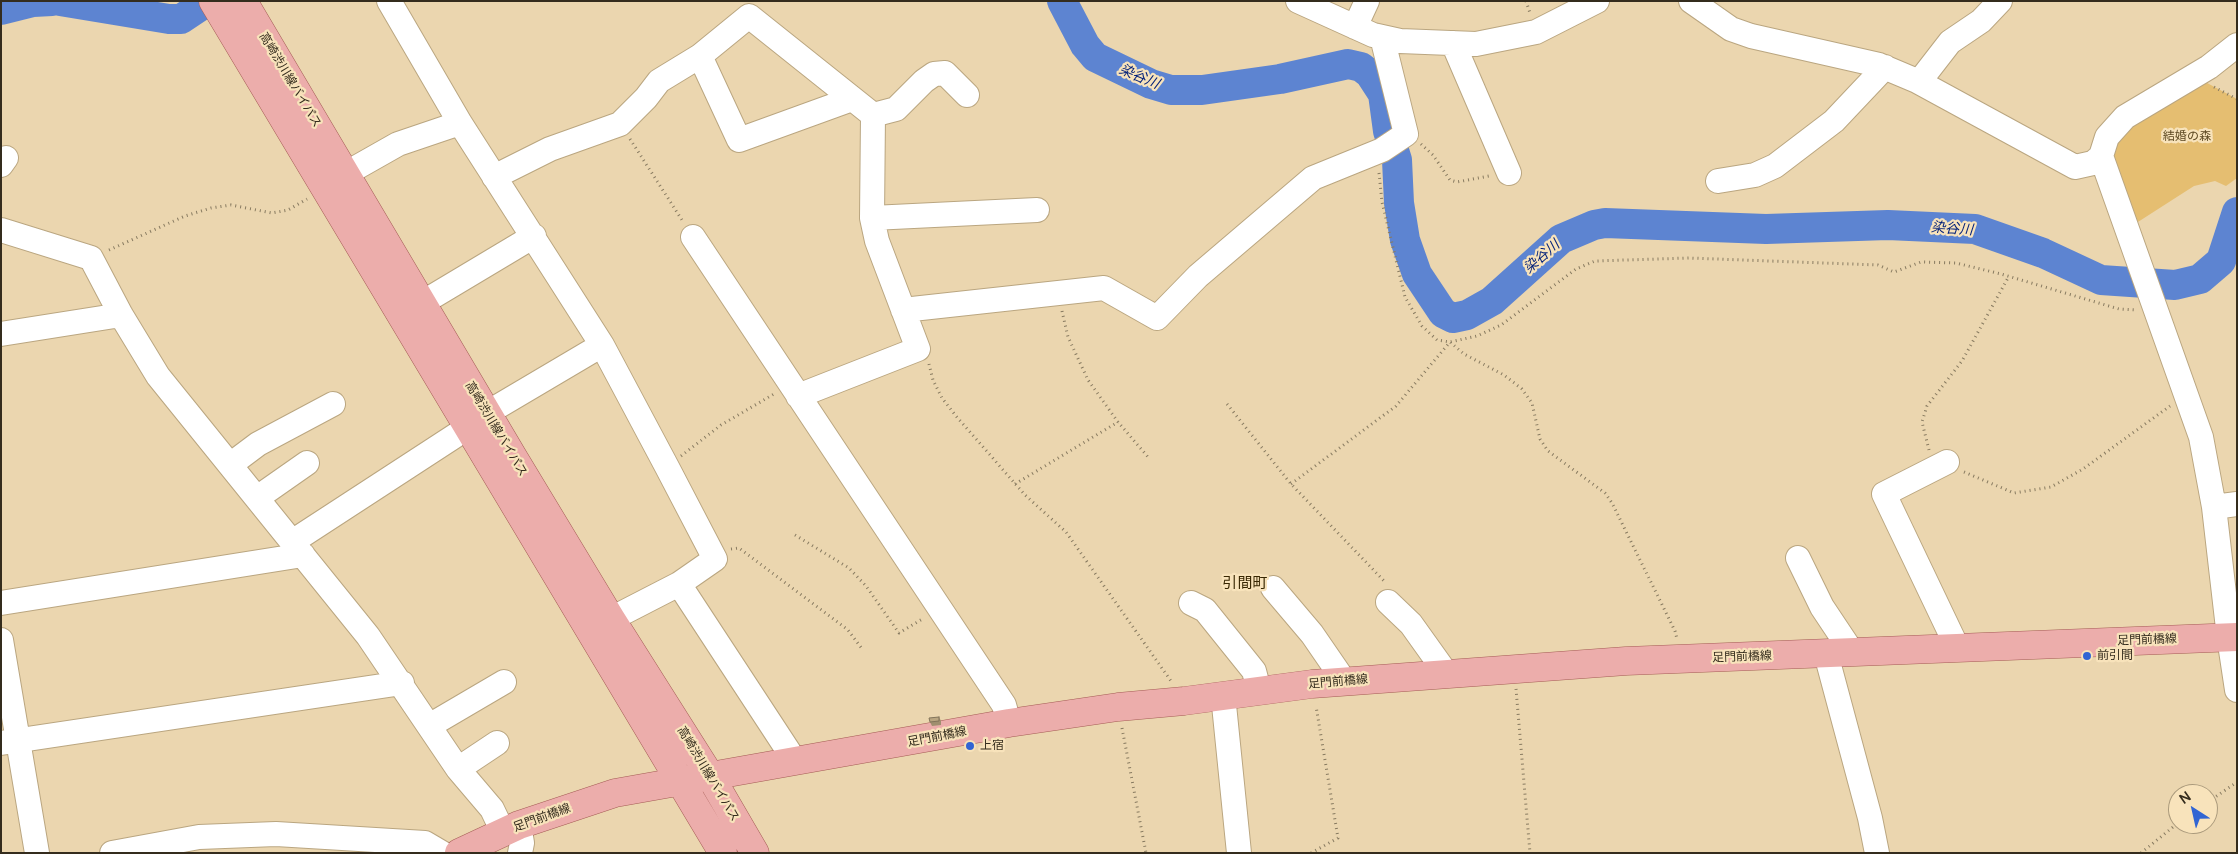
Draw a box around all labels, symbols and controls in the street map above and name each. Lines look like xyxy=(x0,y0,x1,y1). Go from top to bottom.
street label: 高崎渋川線バイパス xyxy=(256,30,324,130)
water label: 染谷川 xyxy=(1116,61,1162,93)
park label: 結婚の森 xyxy=(2163,130,2211,144)
water label: 染谷川 xyxy=(1930,219,1974,239)
water label: 染谷川 xyxy=(1521,237,1563,277)
street label: 高崎渋川線バイパス xyxy=(462,379,530,479)
district label: 引間町 xyxy=(1223,575,1267,593)
street label: 足門前橋線 xyxy=(2117,632,2177,648)
street label: 足門前橋線 xyxy=(1712,649,1772,665)
place label: 前引間 xyxy=(2097,649,2133,663)
marker: 前引間 xyxy=(2081,650,2093,662)
street label: 足門前橋線 xyxy=(1307,672,1369,692)
street label: 高崎渋川線バイパス xyxy=(674,724,742,824)
street label: 足門前橋線 xyxy=(906,724,968,750)
place label: 上宿 xyxy=(980,739,1004,753)
marker: 上宿 xyxy=(964,740,976,752)
north arrow xyxy=(2168,784,2218,834)
text: N xyxy=(2175,786,2194,808)
street label: 足門前橋線 xyxy=(511,801,573,835)

